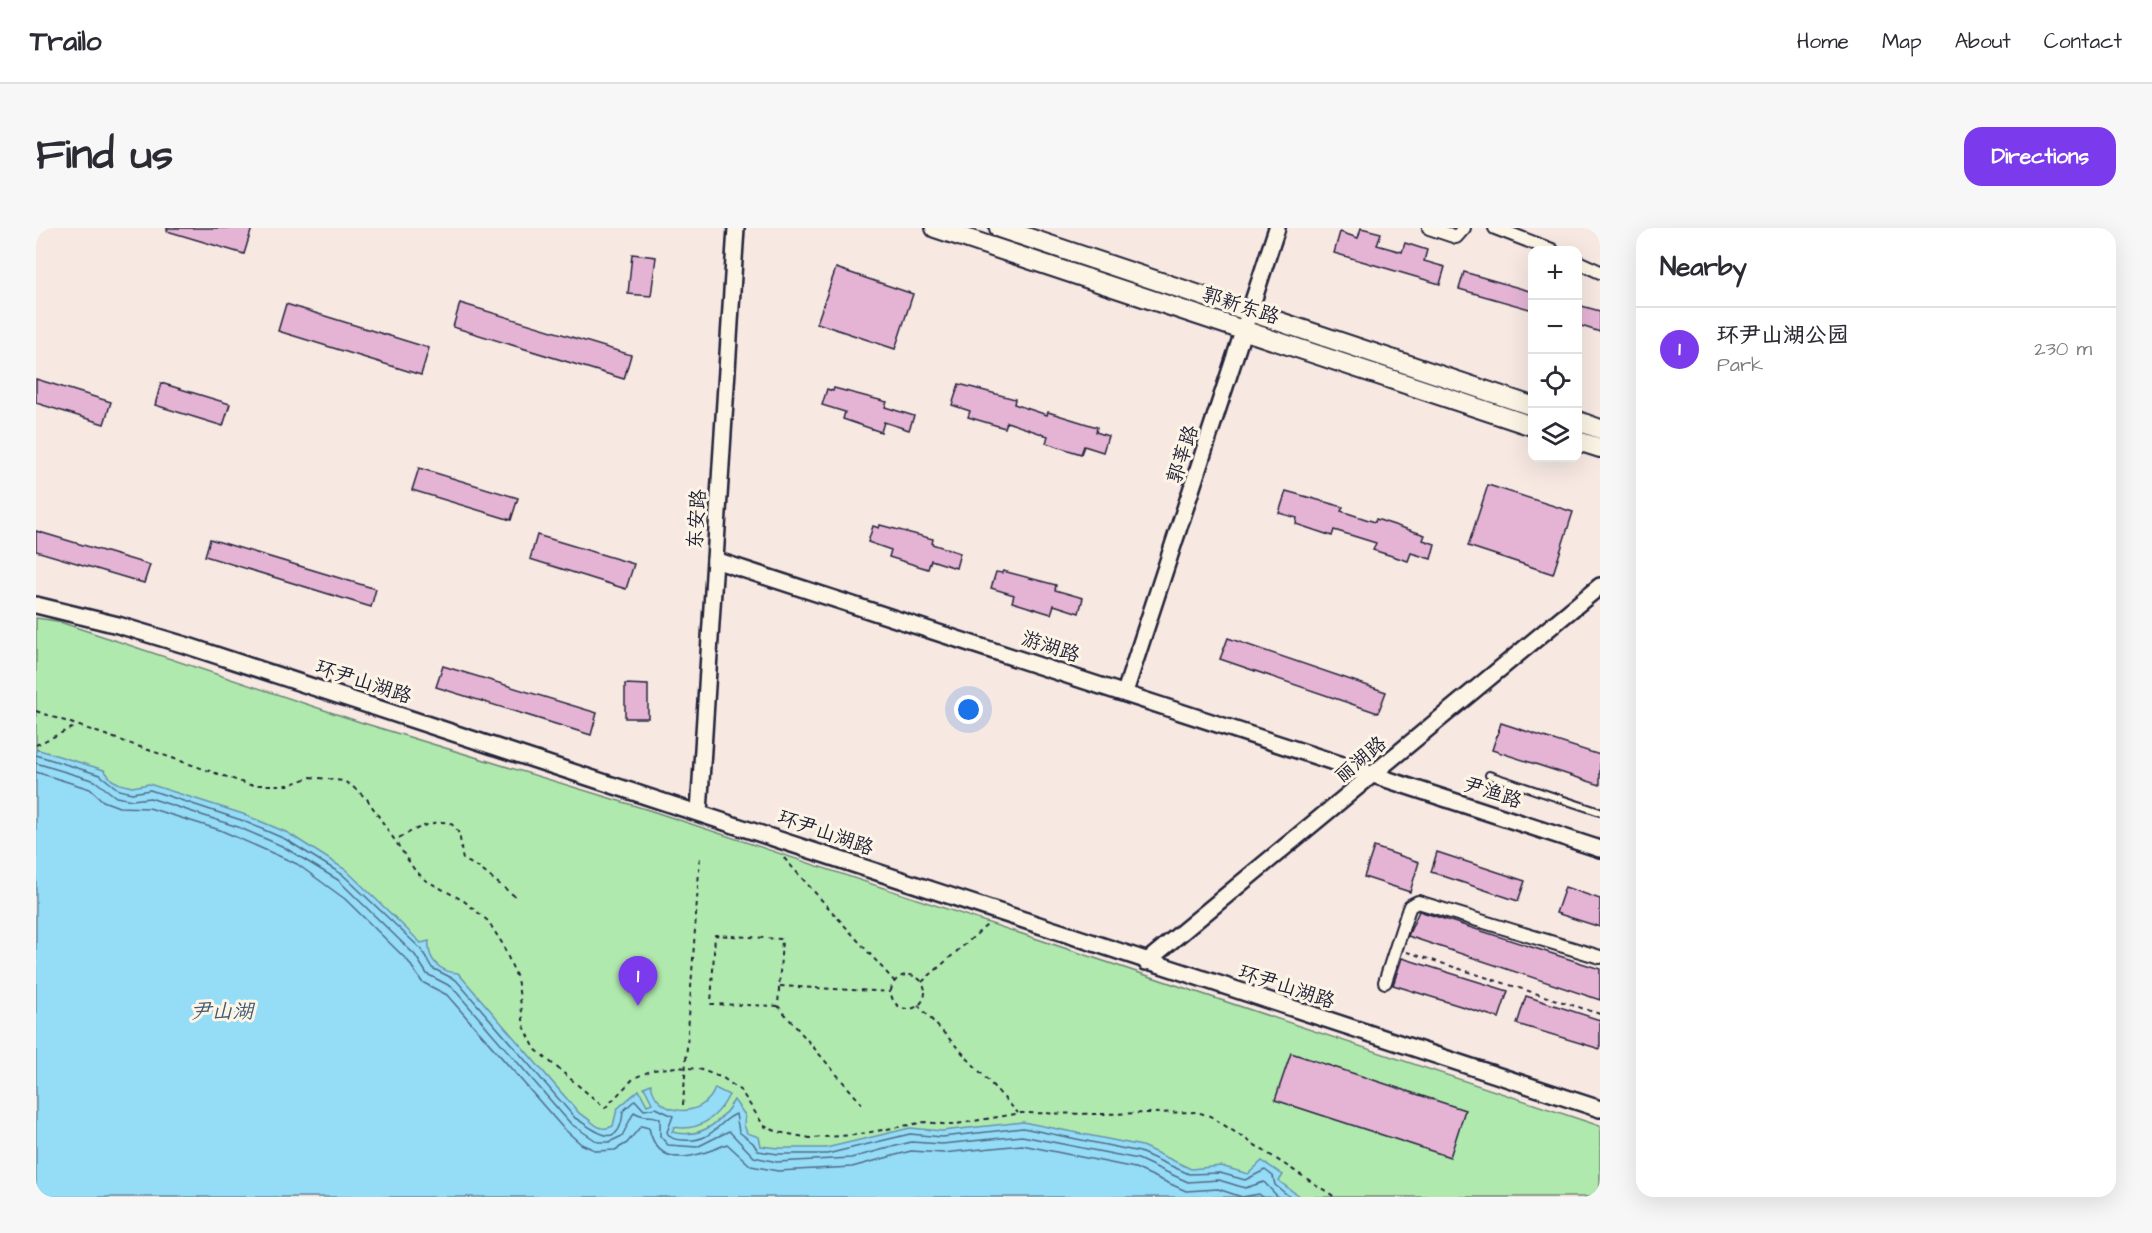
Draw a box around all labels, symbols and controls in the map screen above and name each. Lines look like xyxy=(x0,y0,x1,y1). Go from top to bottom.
text: Trailo xyxy=(30,22,102,61)
text: Home xyxy=(1797,27,1849,56)
text: Map xyxy=(1882,27,1922,56)
text: About xyxy=(1955,27,2011,56)
text: Contact xyxy=(2044,27,2122,56)
text: Find us xyxy=(36,127,173,185)
button: Directions xyxy=(1964,127,2116,186)
map controls xyxy=(1528,246,1582,462)
button: + xyxy=(1528,246,1582,300)
text: Nearby xyxy=(1660,249,1747,285)
street label: 郭新东路 xyxy=(1198,280,1284,332)
button: − xyxy=(1528,300,1582,354)
text: 环尹山湖公园 xyxy=(1717,320,1849,351)
text: 1 xyxy=(1678,335,1681,363)
text: 230 m xyxy=(2034,335,2092,363)
text: Park xyxy=(1717,351,1763,379)
button: locate xyxy=(1528,354,1582,408)
button: layers xyxy=(1528,408,1582,462)
street label: 郭莘路 xyxy=(1160,421,1206,487)
street label: 东安路 xyxy=(681,487,713,550)
street label: 游湖路 xyxy=(1018,624,1084,670)
street label: 环尹山湖路 xyxy=(312,653,417,711)
your location xyxy=(954,695,983,724)
street label: 丽湖路 xyxy=(1329,729,1393,790)
street label: 尹渔路 xyxy=(1460,770,1526,816)
street label: 环尹山湖路 xyxy=(774,803,878,863)
pin: 1 xyxy=(618,956,658,1006)
street label: 环尹山湖路 xyxy=(1235,958,1340,1016)
water label: 尹山湖 xyxy=(191,997,255,1026)

